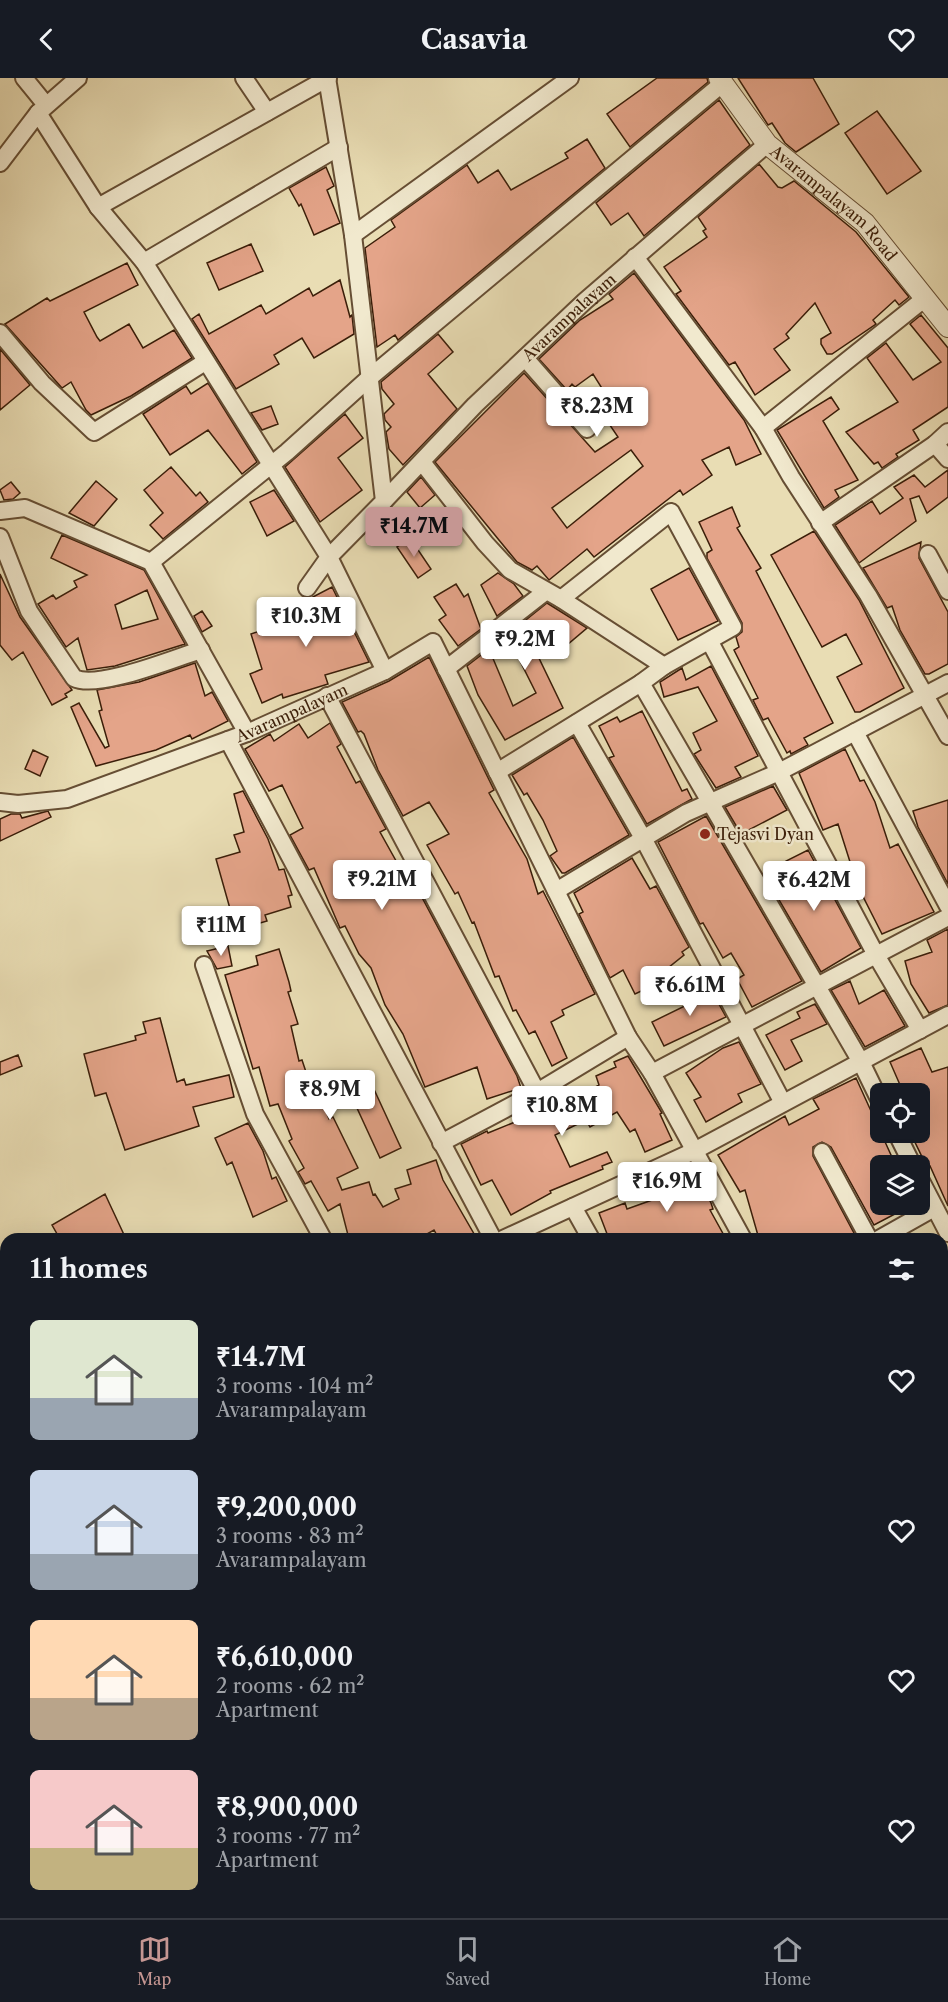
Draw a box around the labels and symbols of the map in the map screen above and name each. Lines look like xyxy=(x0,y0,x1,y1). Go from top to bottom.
street label: Avarampalayam Road xyxy=(766,140,901,265)
street label: Avarampalayam xyxy=(517,269,620,366)
pin: ₹8.23M xyxy=(548,387,646,438)
pin: ₹14.7M xyxy=(365,507,463,558)
pin: ₹10.3M xyxy=(257,597,355,648)
pin: ₹9.2M xyxy=(483,620,567,671)
street label: Avarampalayam xyxy=(232,679,351,747)
place label: Tejasvi Dyan xyxy=(717,824,814,844)
marker: Tejasvi Dyan xyxy=(698,827,712,841)
pin: ₹9.21M xyxy=(333,860,431,911)
pin: ₹6.42M xyxy=(765,861,863,912)
pin: ₹11M xyxy=(185,906,257,957)
pin: ₹6.61M xyxy=(641,966,739,1017)
pin: ₹8.9M xyxy=(288,1070,372,1121)
pin: ₹10.8M xyxy=(513,1086,611,1137)
pin: ₹16.9M xyxy=(618,1162,716,1213)

